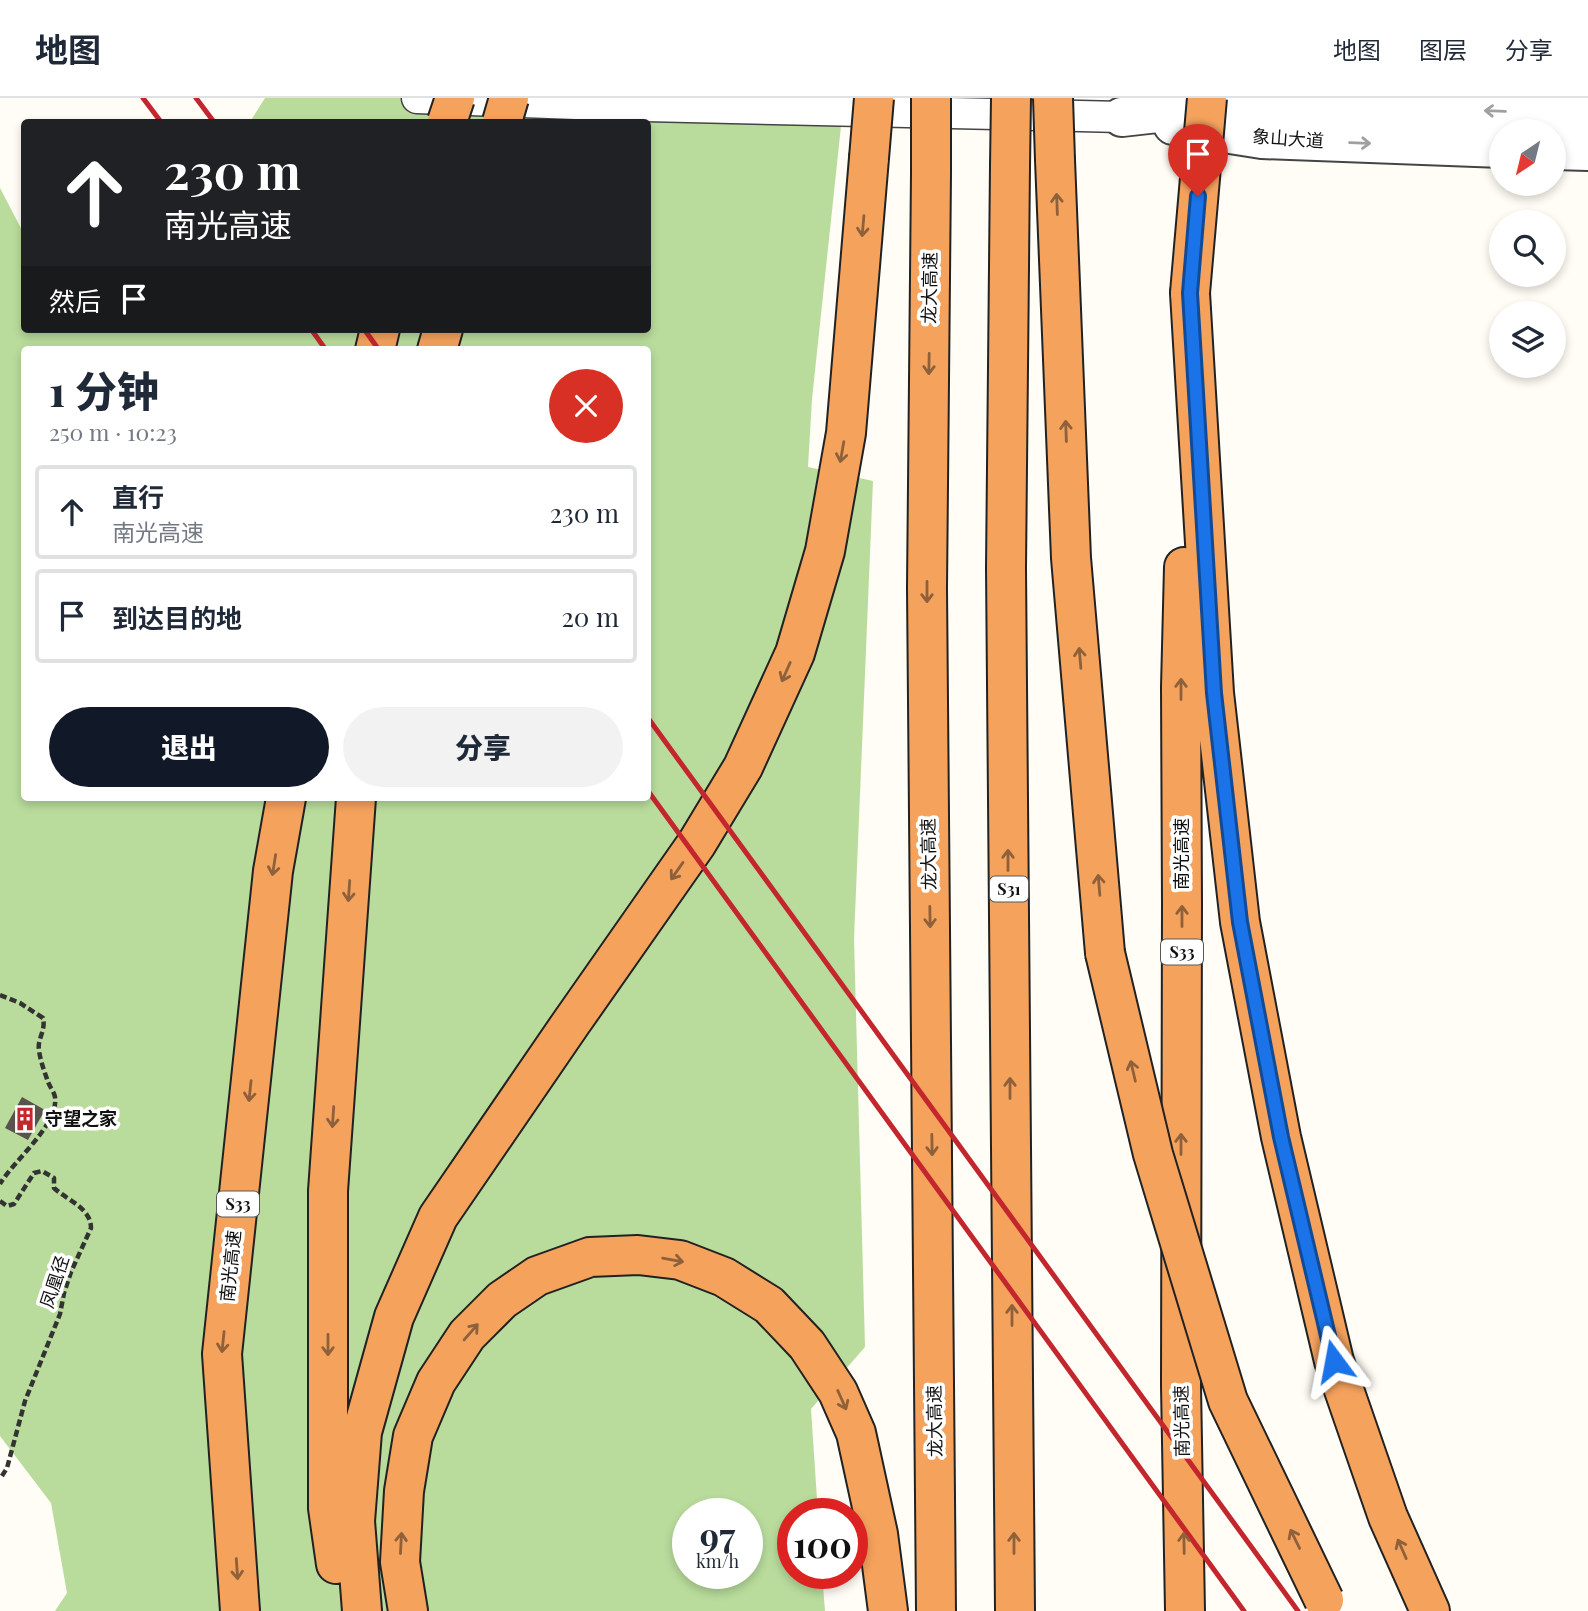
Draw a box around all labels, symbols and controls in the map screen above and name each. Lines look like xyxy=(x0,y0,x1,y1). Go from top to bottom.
text: 地图 xyxy=(35,26,101,70)
text: 地图 xyxy=(1333,33,1381,65)
text: 图层 xyxy=(1419,33,1467,65)
text: 分享 xyxy=(1505,33,1553,65)
one-way arrow xyxy=(1484,105,1507,118)
north arrow xyxy=(1489,119,1566,196)
map controls xyxy=(1489,119,1566,378)
pin xyxy=(1168,124,1228,196)
street label: 象山大道 xyxy=(1251,124,1325,152)
icon: arrive xyxy=(1179,135,1217,173)
one-way arrow xyxy=(1349,136,1372,150)
text: 230 m xyxy=(164,137,301,202)
icon: ahead xyxy=(49,147,140,238)
one-way arrow xyxy=(1051,193,1064,216)
text: 南光高速 xyxy=(164,202,292,245)
button: search xyxy=(1489,210,1566,287)
one-way arrow xyxy=(856,214,869,237)
street label: 龙大高速 xyxy=(916,252,942,324)
icon: arrive xyxy=(115,280,153,318)
text: 然后 xyxy=(49,283,101,318)
button: layers xyxy=(1489,301,1566,378)
one-way arrow xyxy=(922,352,936,375)
text: 1 分钟 xyxy=(49,362,159,418)
button: close xyxy=(549,369,623,443)
text: 250 m · 10:23 xyxy=(49,416,177,447)
one-way arrow xyxy=(1060,420,1073,443)
one-way arrow xyxy=(835,440,849,463)
text: 直行 xyxy=(112,479,164,514)
icon: ahead xyxy=(53,493,91,531)
text: 230 m xyxy=(550,495,619,530)
text: 南光高速 xyxy=(112,516,204,547)
one-way arrow xyxy=(920,580,934,603)
icon: arrive xyxy=(53,597,91,635)
text: 20 m xyxy=(561,599,619,634)
text: 到达目的地 xyxy=(112,600,242,635)
one-way arrow xyxy=(1073,648,1086,670)
one-way arrow xyxy=(779,661,792,682)
one-way arrow xyxy=(1174,678,1188,701)
button: 退出 xyxy=(49,707,329,787)
button: 分享 xyxy=(343,707,623,787)
street label: 龙大高速 xyxy=(915,818,941,890)
street label: 南光高速 xyxy=(1169,818,1193,890)
one-way arrow xyxy=(1002,849,1015,872)
one-way arrow xyxy=(267,853,280,876)
one-way arrow xyxy=(670,861,684,880)
one-way arrow xyxy=(1092,874,1105,897)
road number: S31 xyxy=(990,876,1028,902)
one-way arrow xyxy=(342,879,355,901)
one-way arrow xyxy=(923,905,937,928)
one-way arrow xyxy=(1175,905,1189,928)
road number: S33 xyxy=(1161,940,1203,964)
one-way arrow xyxy=(1126,1060,1139,1083)
one-way arrow xyxy=(1004,1077,1017,1100)
one-way arrow xyxy=(243,1080,256,1102)
building icon: 守望之家 xyxy=(11,1105,39,1133)
place label: 守望之家 xyxy=(45,1106,117,1130)
one-way arrow xyxy=(326,1106,339,1128)
one-way arrow xyxy=(925,1133,939,1156)
one-way arrow xyxy=(1175,1133,1188,1156)
road number: S33 xyxy=(217,1192,259,1216)
street label: 南光高速 xyxy=(214,1229,246,1303)
street label: 凤凰径 xyxy=(34,1252,74,1311)
one-way arrow xyxy=(661,1254,684,1267)
one-way arrow xyxy=(1005,1304,1019,1327)
one-way arrow xyxy=(463,1324,479,1342)
position arrow xyxy=(1297,1324,1371,1398)
one-way arrow xyxy=(216,1330,229,1353)
one-way arrow xyxy=(321,1333,335,1356)
street label: 龙大高速 xyxy=(921,1385,947,1457)
street label: 南光高速 xyxy=(1168,1385,1194,1457)
one-way arrow xyxy=(836,1390,849,1411)
speed limit sign: 100 xyxy=(777,1498,868,1589)
text: 97 xyxy=(700,1511,735,1558)
one-way arrow xyxy=(1287,1529,1301,1550)
one-way arrow xyxy=(395,1532,408,1555)
one-way arrow xyxy=(1007,1532,1021,1555)
one-way arrow xyxy=(1177,1532,1191,1555)
one-way arrow xyxy=(1395,1538,1408,1560)
text: km/h xyxy=(696,1549,739,1573)
one-way arrow xyxy=(231,1557,244,1580)

